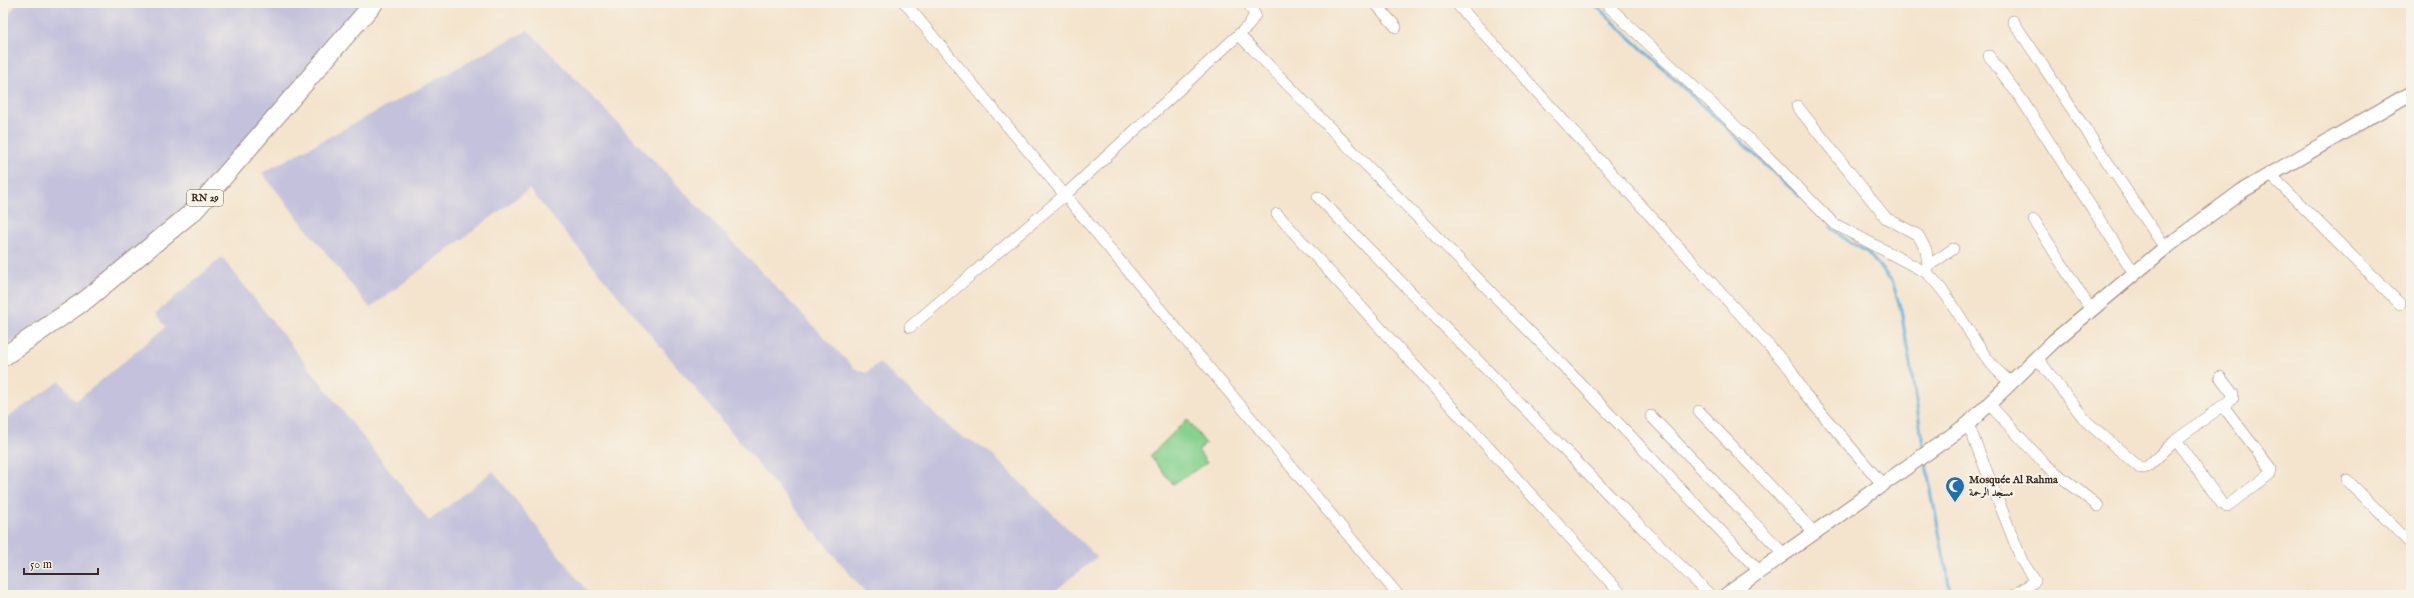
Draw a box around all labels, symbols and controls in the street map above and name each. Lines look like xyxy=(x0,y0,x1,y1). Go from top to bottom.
road number: RN 29 xyxy=(187,190,223,206)
place label: Mosquée Al Rahma مسجد الرحمة xyxy=(1969,473,2058,500)
mosque icon: Mosquée Al Rahma مسجد الرحمة xyxy=(1944,475,1966,503)
scale bar xyxy=(24,550,98,576)
text: 50 m xyxy=(30,557,52,572)

